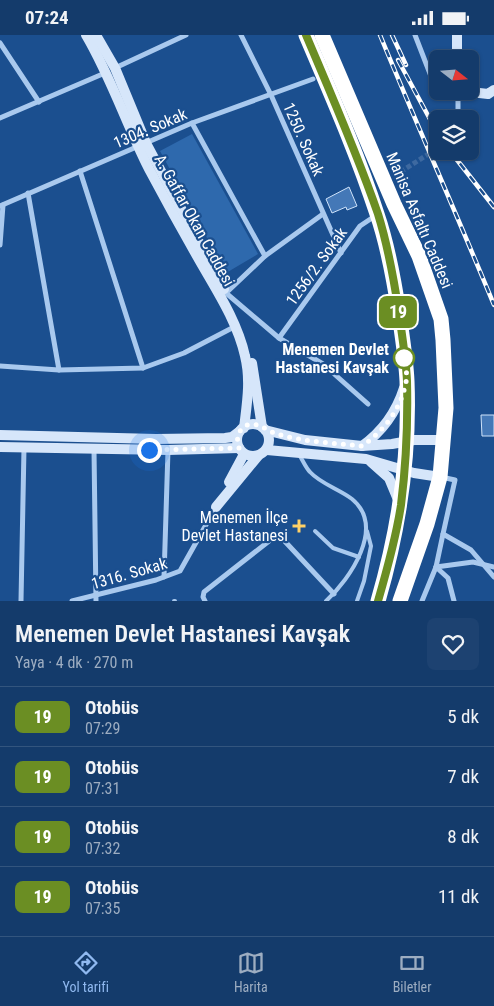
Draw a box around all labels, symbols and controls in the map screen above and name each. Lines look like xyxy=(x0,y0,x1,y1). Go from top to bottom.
text: 07:24 xyxy=(25,6,69,29)
north arrow xyxy=(429,50,479,100)
map controls xyxy=(429,50,479,160)
street label: 1250. Sokak xyxy=(279,100,328,179)
street label: 1304. Sokak xyxy=(111,104,190,152)
button: layers xyxy=(429,110,479,160)
street label: Manisa Asfaltı Caddesi xyxy=(382,149,457,291)
street label: A. Gaffar Okan Caddesi xyxy=(150,151,239,289)
street label: 1256/2. Sokak xyxy=(282,223,352,309)
line badge: 19 xyxy=(376,296,420,328)
text: 19 xyxy=(389,301,407,322)
place label: Menemen Devlet Hastanesi Kavşak xyxy=(276,340,389,377)
marker: Menemen Devlet Hastanesi Kavşak xyxy=(393,347,415,369)
your location xyxy=(137,438,162,463)
place label: Menemen İlçe Devlet Hastanesi xyxy=(182,508,288,545)
marker: Menemen İlçe Devlet Hastanesi xyxy=(292,519,306,533)
street label: 1316. Sokak xyxy=(89,553,170,593)
button: heart xyxy=(427,618,479,670)
text: Menemen Devlet Hastanesi Kavşak xyxy=(15,620,350,648)
text: Yaya · 4 dk · 270 m xyxy=(15,653,133,672)
text: Otobüs xyxy=(85,696,139,719)
text: 5 dk xyxy=(447,705,479,728)
text: 19 xyxy=(33,706,52,727)
text: 07:29 xyxy=(85,719,120,738)
text: Otobüs xyxy=(85,756,139,779)
text: 7 dk xyxy=(447,765,479,788)
text: 19 xyxy=(33,766,52,787)
text: 07:31 xyxy=(85,779,120,798)
text: Otobüs xyxy=(85,816,139,839)
text: 8 dk xyxy=(447,825,479,848)
text: 19 xyxy=(33,826,52,847)
text: 07:32 xyxy=(85,839,120,858)
text: Otobüs xyxy=(85,876,139,899)
text: 11 dk xyxy=(438,885,479,908)
text: 19 xyxy=(33,886,52,907)
text: 07:35 xyxy=(85,899,120,918)
tab: Yol tarifi xyxy=(63,949,109,995)
tab: Harita xyxy=(234,949,268,995)
tab: Biletler xyxy=(393,949,431,995)

